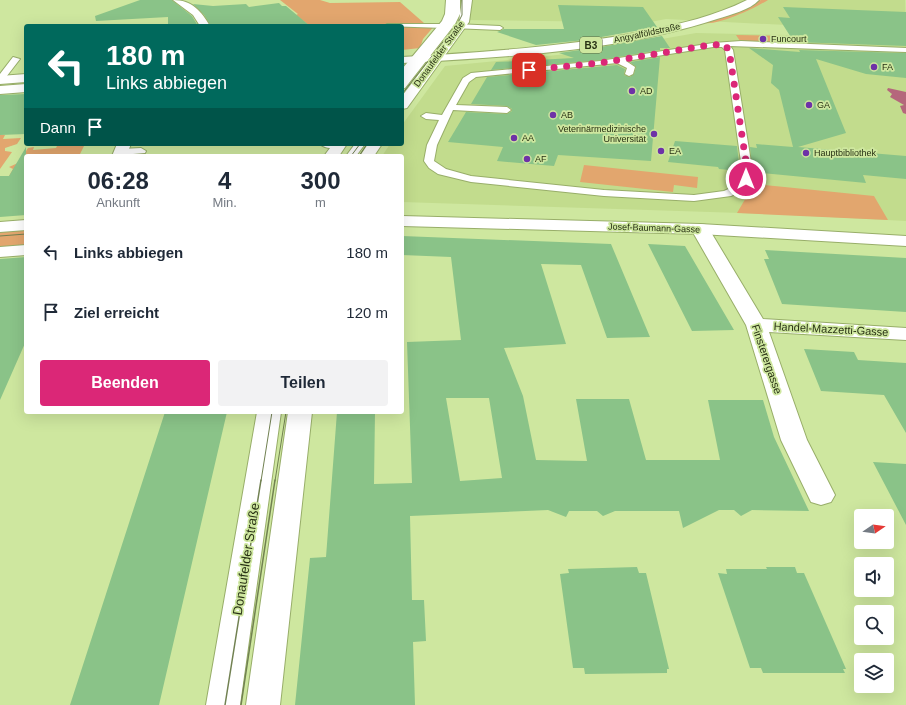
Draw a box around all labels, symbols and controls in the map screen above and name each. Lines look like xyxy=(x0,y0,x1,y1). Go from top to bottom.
street label: Donaufelder Straße xyxy=(412,19,466,89)
street label: Angyalföldstraße xyxy=(613,21,681,45)
marker: Funcourt xyxy=(758,34,768,44)
place label: Funcourt xyxy=(771,34,807,44)
road number: B3 xyxy=(580,37,602,53)
icon: left xyxy=(40,40,92,92)
text: 180 m xyxy=(106,40,185,71)
pin xyxy=(512,53,546,87)
icon: arrive xyxy=(518,59,540,81)
marker: FA xyxy=(869,62,879,72)
place label: FA xyxy=(882,62,893,72)
text: Links abbiegen xyxy=(106,73,227,93)
marker: AD xyxy=(627,86,637,96)
place label: AD xyxy=(640,86,653,96)
marker: GA xyxy=(804,100,814,110)
place label: GA xyxy=(817,100,830,110)
marker: AB xyxy=(548,110,558,120)
place label: AB xyxy=(561,110,573,120)
icon: arrive xyxy=(84,116,106,138)
text: Dann xyxy=(40,119,76,136)
place label: Veterinärmedizinische Universität xyxy=(558,124,646,144)
marker: Veterinärmedizinische Universität xyxy=(649,129,659,139)
marker: AA xyxy=(509,133,519,143)
place label: AA xyxy=(522,133,534,143)
marker: EA xyxy=(656,146,666,156)
place label: EA xyxy=(669,146,681,156)
marker: Hauptbibliothek xyxy=(801,148,811,158)
place label: Hauptbibliothek xyxy=(814,148,877,158)
marker: AF xyxy=(522,154,532,164)
place label: AF xyxy=(535,154,547,164)
position arrow xyxy=(725,158,767,200)
text: 06:28 xyxy=(88,167,149,194)
text: 4 xyxy=(218,167,231,194)
text: 300 xyxy=(300,167,341,194)
text: Ankunft xyxy=(96,195,140,210)
text: Min. xyxy=(212,195,237,210)
text: m xyxy=(315,195,326,210)
street label: Josef-Baumann-Gasse xyxy=(608,221,700,235)
icon: left xyxy=(40,241,62,263)
text: Links abbiegen xyxy=(74,244,183,261)
text: 180 m xyxy=(346,244,388,261)
icon: arrive xyxy=(40,301,62,323)
text: Ziel erreicht xyxy=(74,304,159,321)
text: 120 m xyxy=(346,304,388,321)
street label: Handel-Mazzetti-Gasse xyxy=(773,320,889,338)
street label: Finsterergasse xyxy=(749,323,785,395)
button: Beenden xyxy=(40,360,210,406)
button: Teilen xyxy=(218,360,388,406)
street label: Donaufelder Straße xyxy=(230,502,262,616)
north arrow xyxy=(854,509,894,549)
map controls xyxy=(854,509,894,693)
button: sound xyxy=(854,557,894,597)
button: search xyxy=(854,605,894,645)
button: layers xyxy=(854,653,894,693)

